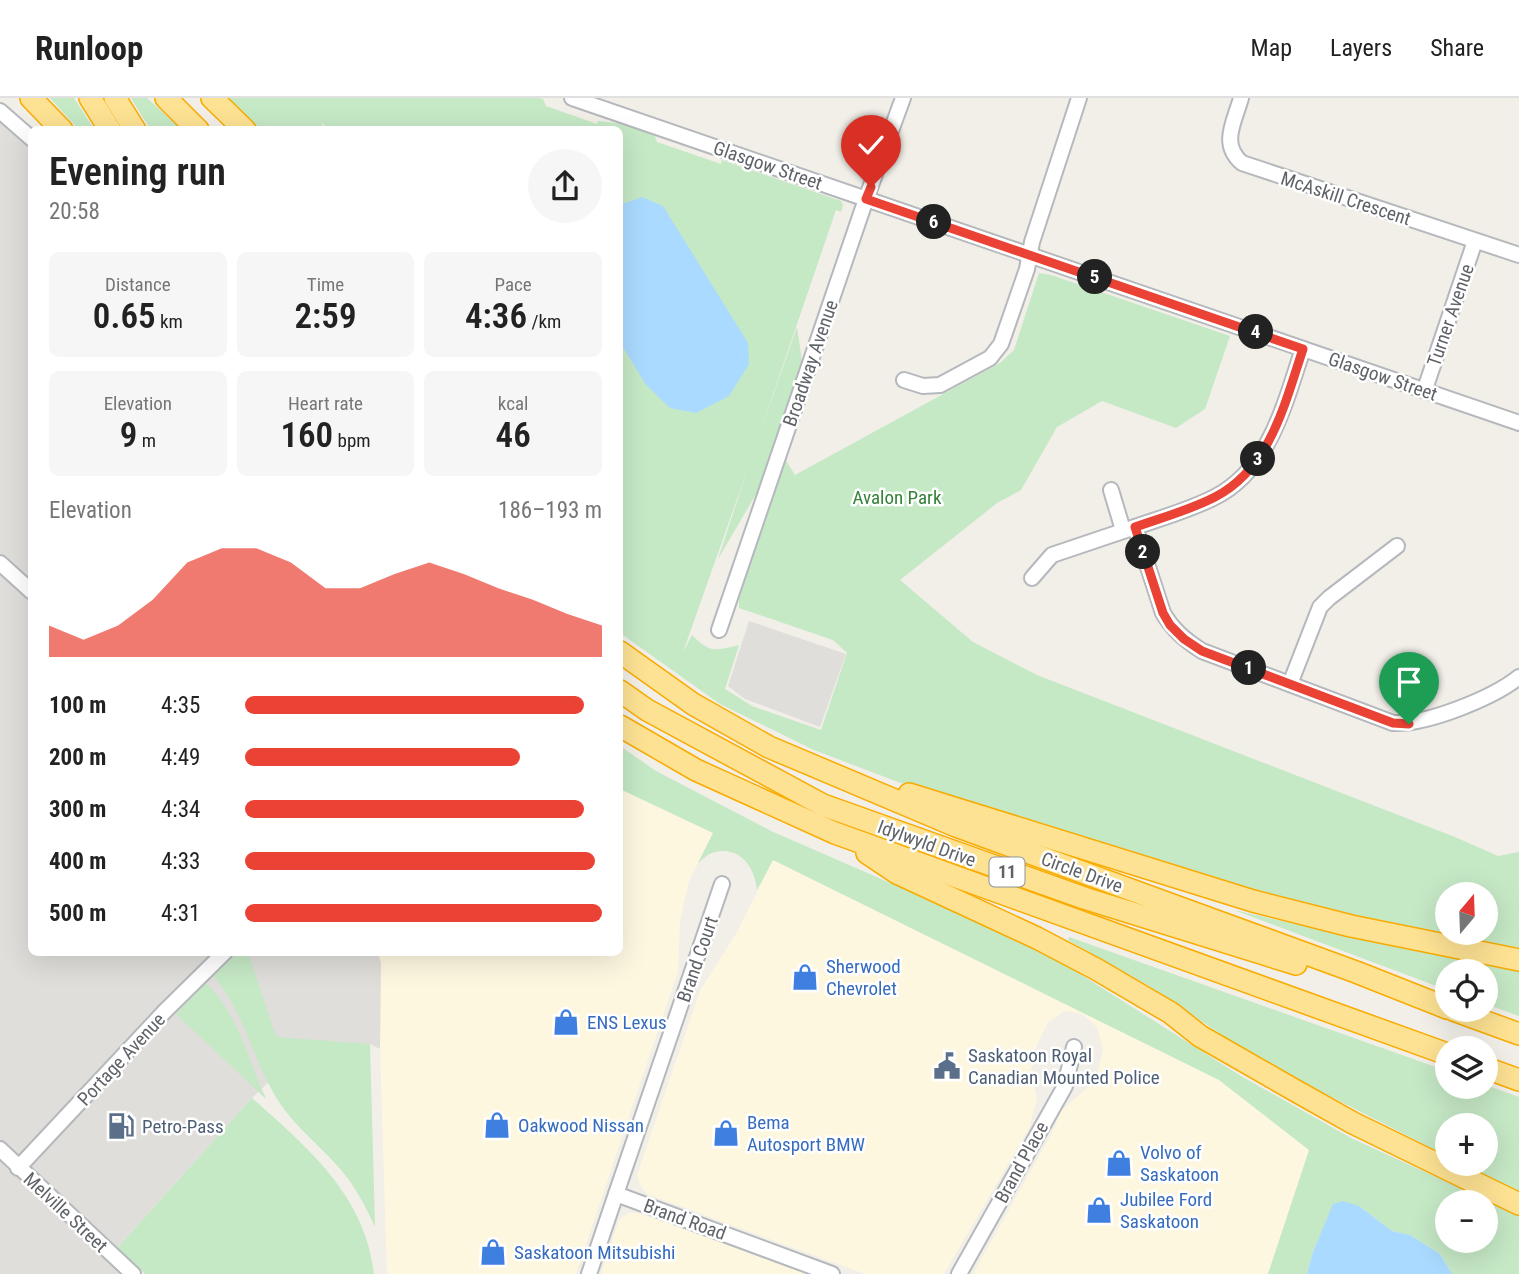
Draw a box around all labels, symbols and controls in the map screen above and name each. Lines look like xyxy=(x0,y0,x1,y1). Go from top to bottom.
text: Runloop xyxy=(35,29,143,68)
text: Map xyxy=(1251,34,1292,62)
text: Layers xyxy=(1330,34,1392,62)
text: Share xyxy=(1430,34,1484,62)
pin xyxy=(841,115,901,187)
icon: check xyxy=(852,126,890,164)
street label: Glasgow Street xyxy=(710,136,825,195)
button: share xyxy=(528,149,602,223)
text: Evening run xyxy=(49,150,226,194)
street label: McAskill Crescent xyxy=(1278,167,1414,230)
text: 20:58 xyxy=(49,198,100,225)
pin: 6 xyxy=(916,204,951,240)
text: 6 xyxy=(929,210,938,233)
pin: 5 xyxy=(1078,260,1112,294)
street label: Turner Avenue xyxy=(1422,261,1479,369)
text: 5 xyxy=(1090,265,1099,288)
text: Distance xyxy=(105,273,171,296)
text: Time xyxy=(307,273,344,296)
text: Pace xyxy=(495,273,532,296)
text: 0.65 xyxy=(93,296,156,337)
text: 2:59 xyxy=(294,296,357,337)
text: 4:36 xyxy=(465,296,527,337)
street label: Broadway Avenue xyxy=(778,297,843,429)
text: km xyxy=(156,310,183,333)
text: /km xyxy=(527,310,561,333)
pin: 4 xyxy=(1238,314,1274,350)
text: 4 xyxy=(1251,320,1260,343)
street label: Glasgow Street xyxy=(1325,347,1440,406)
text: Elevation xyxy=(104,392,172,415)
text: Heart rate xyxy=(288,392,363,415)
text: kcal xyxy=(498,392,528,415)
text: 9 xyxy=(120,415,137,456)
text: 160 xyxy=(280,415,333,456)
text: 46 xyxy=(496,415,531,456)
text: m xyxy=(137,429,156,452)
text: bpm xyxy=(333,429,371,452)
pin: 3 xyxy=(1240,442,1276,476)
text: 3 xyxy=(1253,447,1262,470)
park label: Avalon Park xyxy=(853,486,942,509)
text: Elevation xyxy=(49,497,132,524)
text: 186–193 m xyxy=(498,497,602,524)
pin: 2 xyxy=(1126,534,1160,570)
text: 2 xyxy=(1138,540,1147,563)
pin: 1 xyxy=(1232,650,1266,686)
pin xyxy=(1379,652,1439,724)
text: 1 xyxy=(1244,656,1253,679)
icon: arrive xyxy=(1390,663,1428,701)
text: 100 m xyxy=(49,692,106,719)
text: 4:35 xyxy=(161,692,200,719)
text: 200 m xyxy=(49,744,106,771)
text: 4:49 xyxy=(161,744,200,771)
text: 300 m xyxy=(49,796,106,823)
text: 4:34 xyxy=(161,796,200,823)
street label: Idylwyld Drive xyxy=(875,815,979,872)
street label: Circle Drive xyxy=(1038,847,1126,898)
text: 400 m xyxy=(49,848,106,875)
text: 4:33 xyxy=(161,848,200,875)
road number: 11 xyxy=(990,858,1024,886)
north arrow xyxy=(1435,882,1498,945)
map controls xyxy=(1435,882,1498,1253)
text: 500 m xyxy=(49,900,106,927)
text: 4:31 xyxy=(161,900,200,927)
street label: Brand Court xyxy=(672,913,723,1005)
place label: Sherwood Chevrolet xyxy=(826,955,901,1000)
button: locate xyxy=(1435,959,1498,1022)
shop icon: Sherwood Chevrolet xyxy=(790,962,820,992)
shop icon: ENS Lexus xyxy=(551,1007,581,1037)
street label: Portage Avenue xyxy=(73,1008,170,1110)
place label: ENS Lexus xyxy=(587,1011,667,1034)
button: layers xyxy=(1435,1036,1498,1099)
place label: Saskatoon Royal Canadian Mounted Police xyxy=(968,1044,1160,1089)
public building icon: Saskatoon Royal Canadian Mounted Police xyxy=(932,1051,962,1081)
shop icon: Oakwood Nissan xyxy=(482,1110,512,1140)
fuel station icon: Petro-Pass xyxy=(106,1111,136,1141)
place label: Bema Autosport BMW xyxy=(747,1111,865,1156)
button: + xyxy=(1435,1113,1498,1176)
place label: Oakwood Nissan xyxy=(518,1114,644,1137)
place label: Petro-Pass xyxy=(142,1115,224,1138)
street label: Brand Place xyxy=(990,1117,1053,1207)
shop icon: Bema Autosport BMW xyxy=(711,1118,741,1148)
place label: Volvo of Saskatoon xyxy=(1140,1141,1219,1186)
shop icon: Volvo of Saskatoon xyxy=(1104,1148,1134,1178)
street label: Melville Street xyxy=(19,1168,112,1257)
place label: Jubilee Ford Saskatoon xyxy=(1120,1188,1212,1233)
button: − xyxy=(1435,1190,1498,1253)
street label: Brand Road xyxy=(640,1194,729,1245)
shop icon: Jubilee Ford Saskatoon xyxy=(1084,1195,1114,1225)
shop icon: Saskatoon Mitsubishi xyxy=(478,1237,508,1267)
place label: Saskatoon Mitsubishi xyxy=(514,1241,675,1264)

